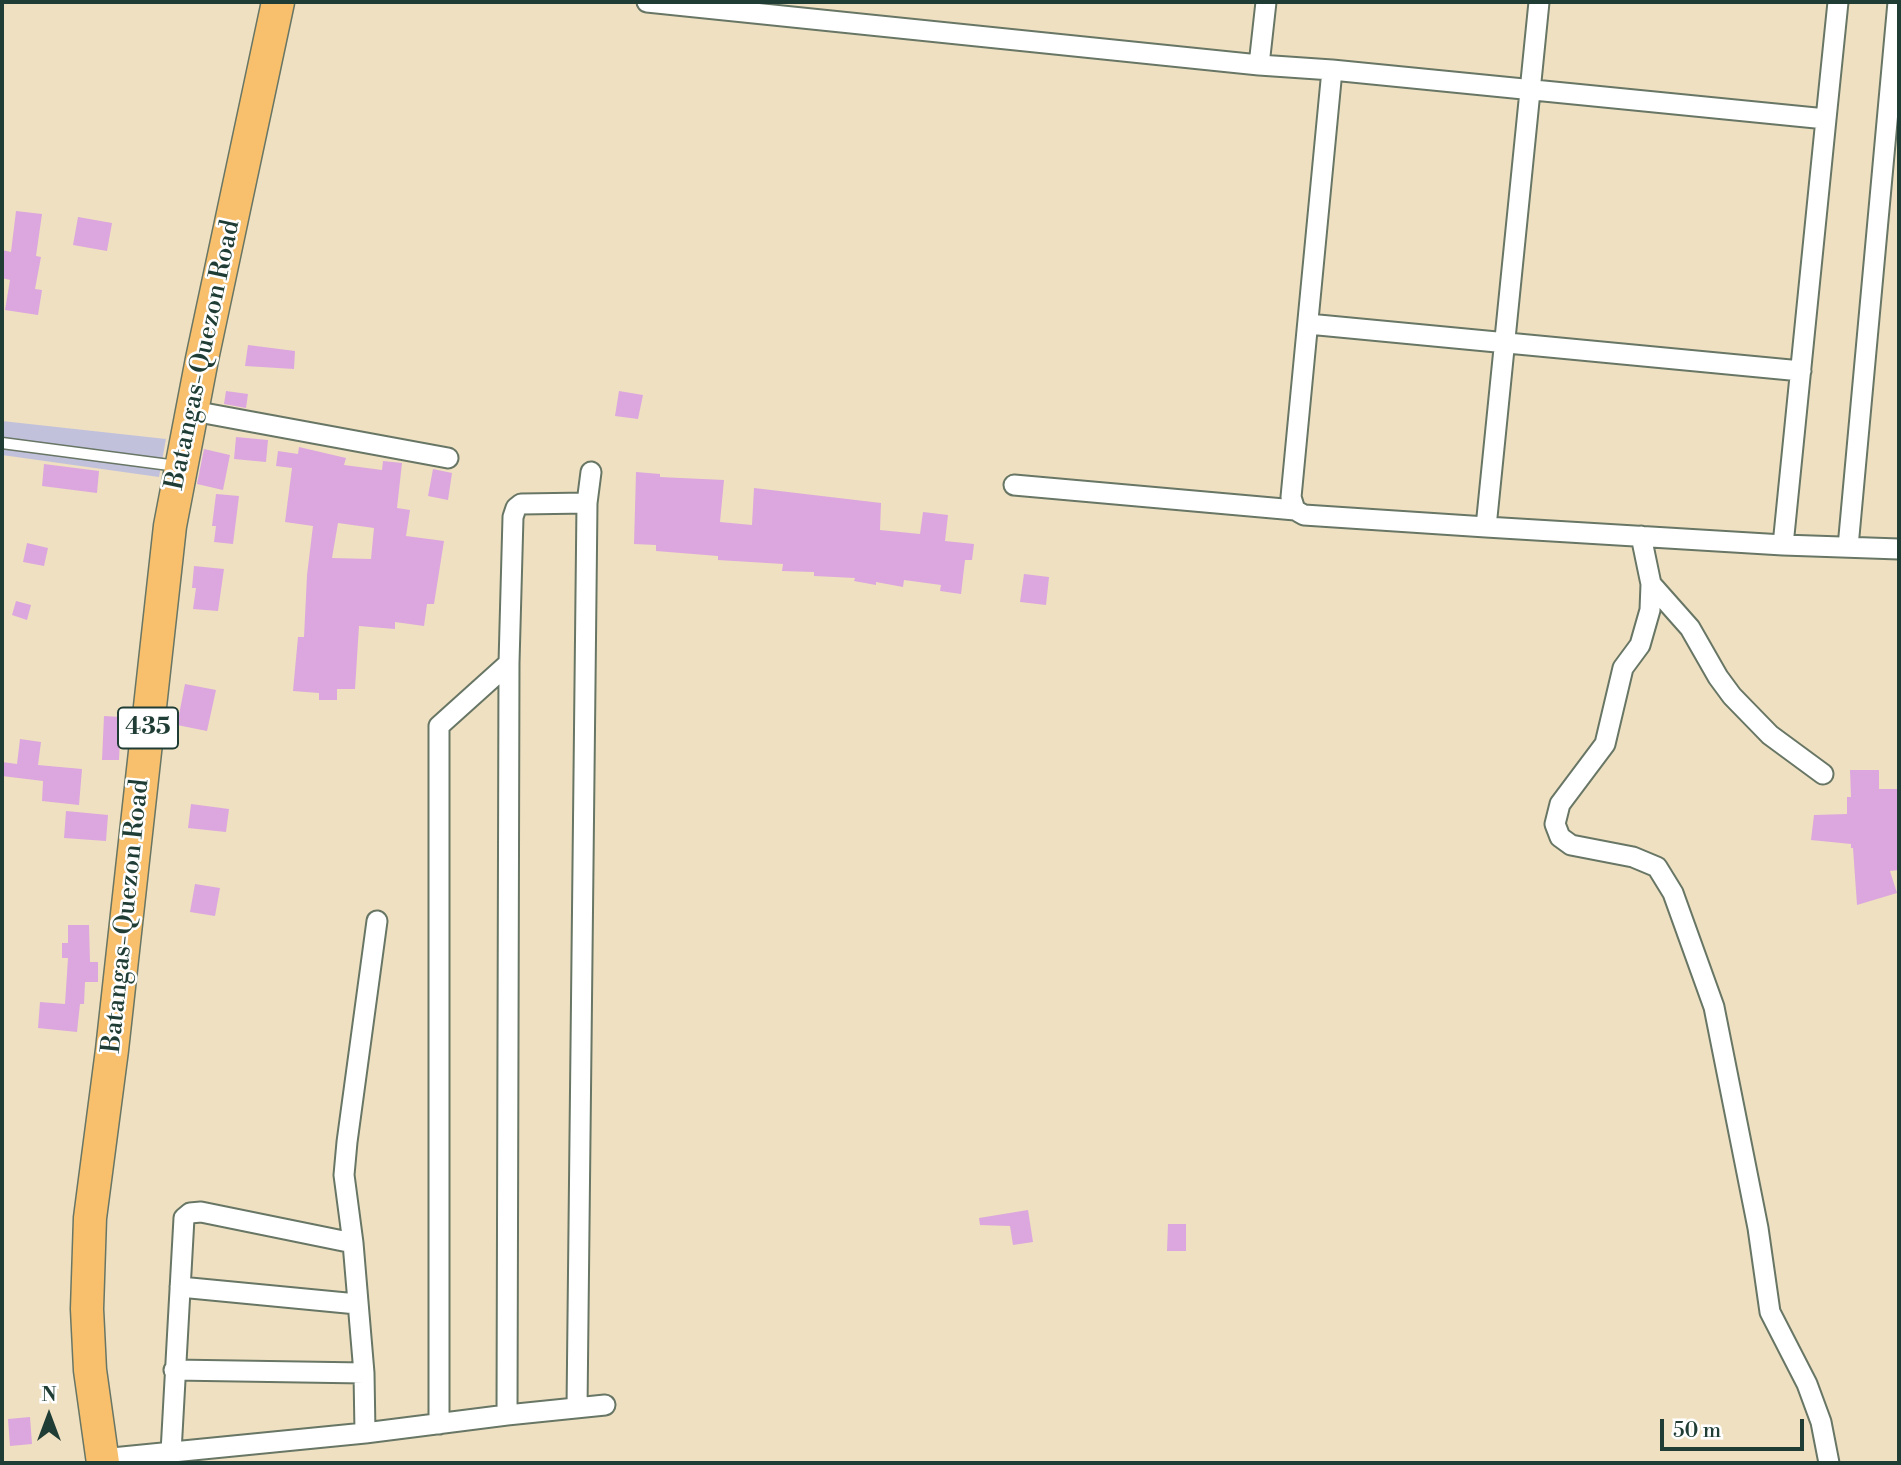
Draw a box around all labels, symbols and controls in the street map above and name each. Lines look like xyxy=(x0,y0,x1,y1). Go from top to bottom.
street label: Batangas-Quezon Road xyxy=(160,217,248,493)
road number: 435 xyxy=(118,708,178,748)
street label: Batangas-Quezon Road xyxy=(97,778,157,1054)
north arrow xyxy=(14,1381,84,1451)
text: N xyxy=(41,1383,57,1407)
scale bar xyxy=(1663,1406,1806,1450)
text: 50 m xyxy=(1673,1418,1721,1444)

